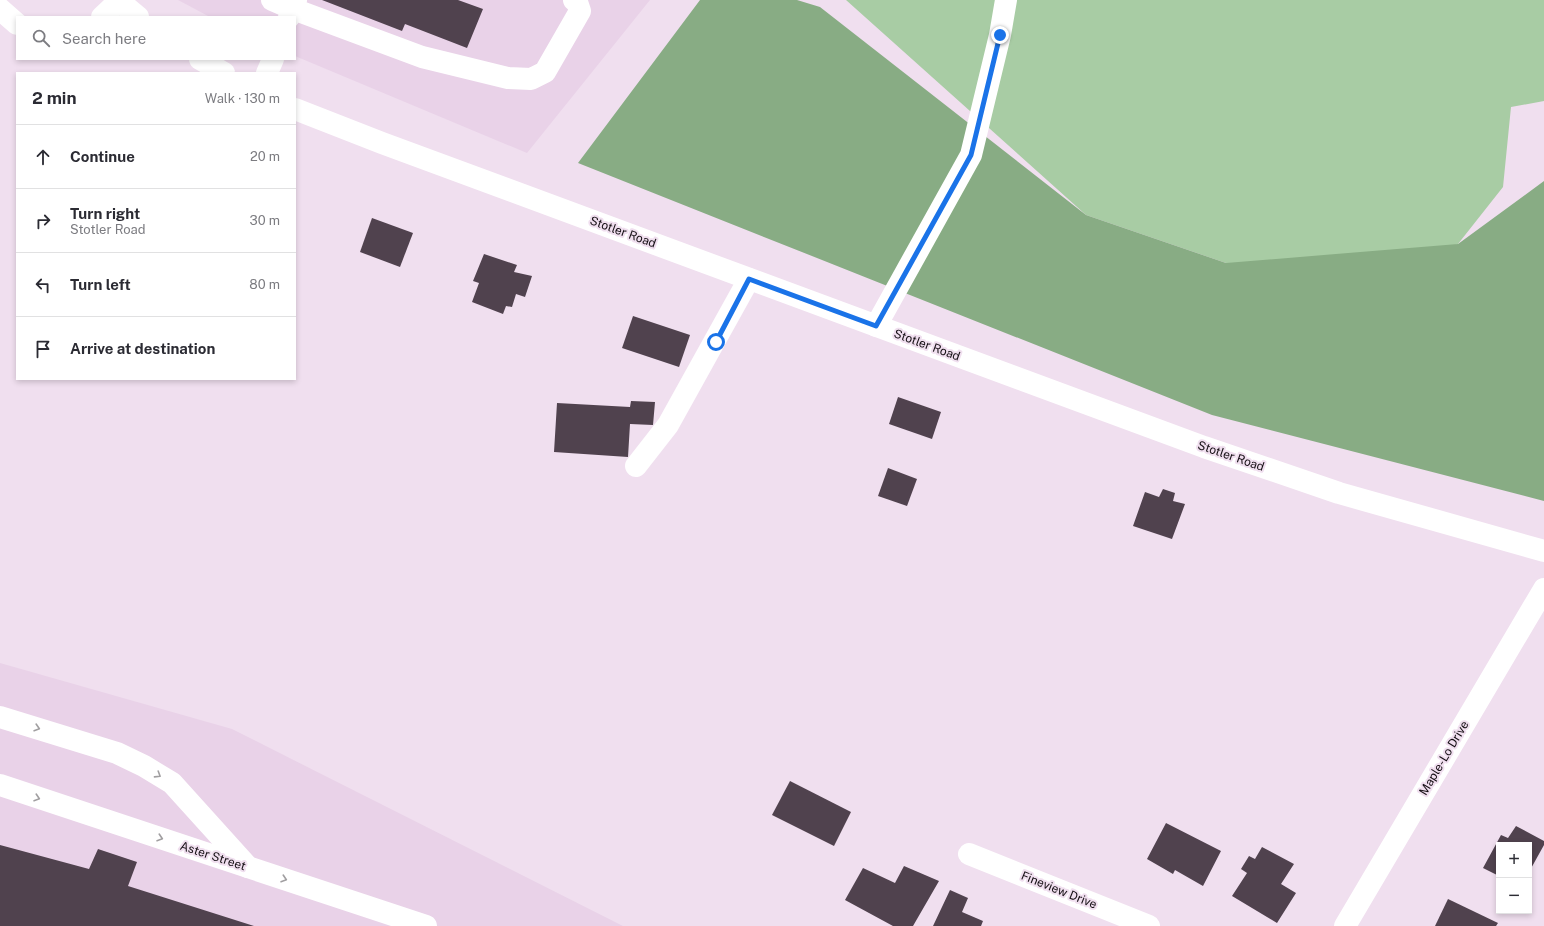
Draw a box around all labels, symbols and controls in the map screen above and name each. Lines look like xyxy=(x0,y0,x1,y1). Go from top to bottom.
search box xyxy=(16,16,296,60)
route end xyxy=(991,26,1009,44)
icon: search xyxy=(30,27,52,49)
text: Search here xyxy=(62,30,146,47)
text: 2 min xyxy=(32,88,77,108)
text: Walk · 130 m xyxy=(205,91,280,106)
icon: ahead xyxy=(32,146,54,168)
text: Continue xyxy=(70,148,135,165)
text: 20 m xyxy=(250,149,280,164)
text: Turn right xyxy=(70,205,140,222)
icon: right xyxy=(32,210,54,232)
text: 30 m xyxy=(250,213,280,228)
street label: Stotler Road xyxy=(588,214,658,250)
text: Stotler Road xyxy=(70,222,145,237)
icon: left xyxy=(32,274,54,296)
text: Turn left xyxy=(70,276,131,293)
text: 80 m xyxy=(249,277,280,292)
street label: Stotler Road xyxy=(892,327,962,363)
route start xyxy=(707,333,725,351)
icon: arrive xyxy=(32,338,54,360)
text: Arrive at destination xyxy=(70,340,215,357)
street label: Stotler Road xyxy=(1196,438,1266,474)
street label: Maple-Lo Drive xyxy=(1416,718,1472,798)
one-way arrow xyxy=(34,723,41,732)
one-way arrow xyxy=(154,770,161,777)
one-way arrow xyxy=(33,793,40,801)
one-way arrow xyxy=(157,834,164,842)
street label: Aster Street xyxy=(178,839,248,873)
map controls xyxy=(1496,842,1532,914)
button: + xyxy=(1496,842,1532,878)
street label: Fineview Drive xyxy=(1019,868,1099,912)
one-way arrow xyxy=(280,874,287,883)
button: − xyxy=(1496,878,1532,914)

